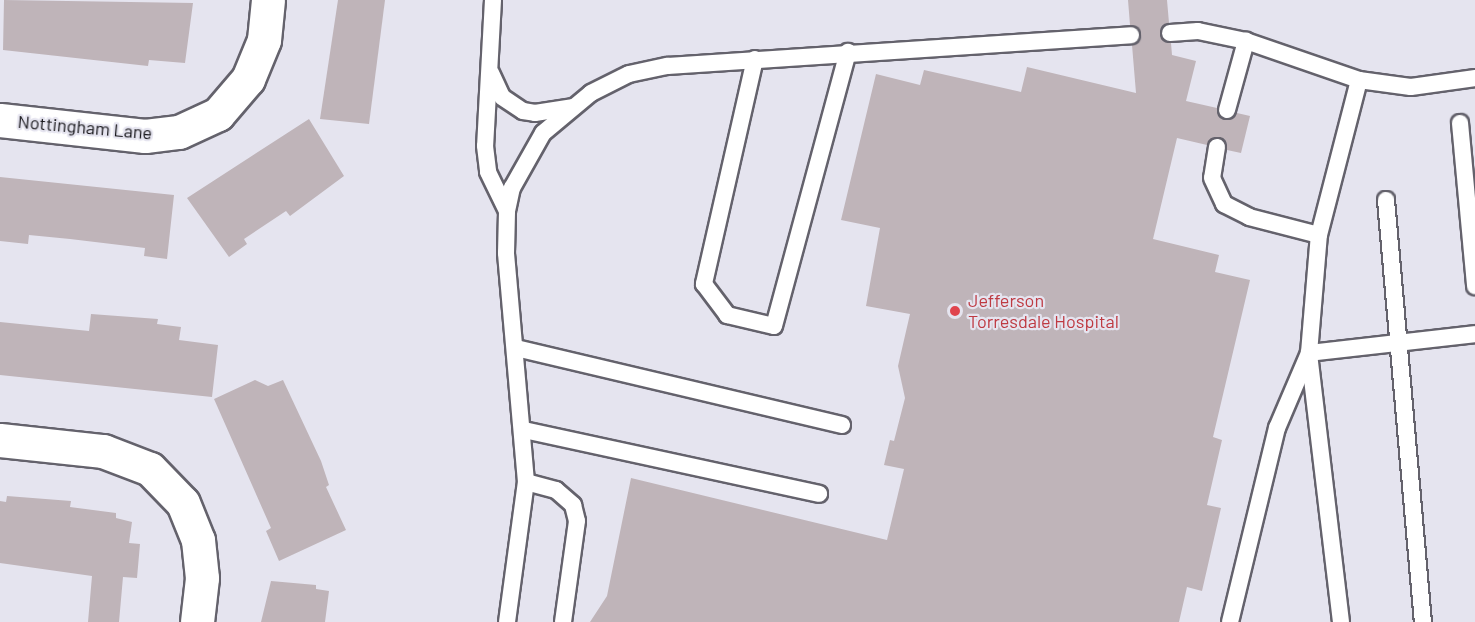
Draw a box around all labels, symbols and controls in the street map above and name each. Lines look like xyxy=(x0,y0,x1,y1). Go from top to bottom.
street label: Nottingham Lane xyxy=(17,110,153,144)
place label: Jefferson Torresdale Hospital xyxy=(968,290,1119,332)
marker: Jefferson Torresdale Hospital xyxy=(946,302,964,320)

